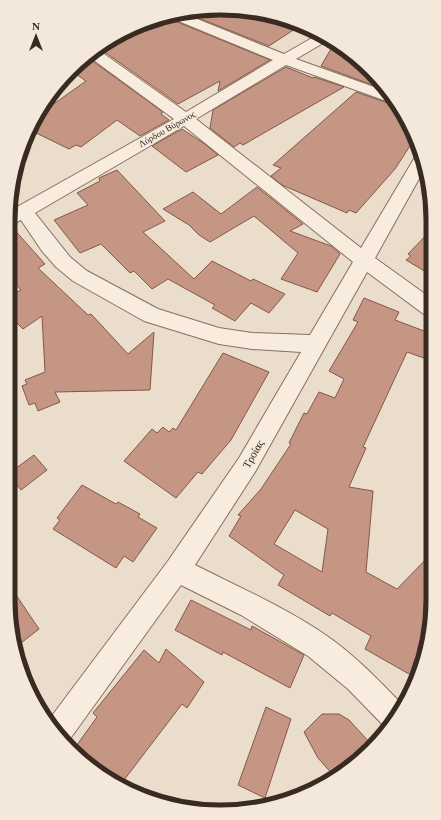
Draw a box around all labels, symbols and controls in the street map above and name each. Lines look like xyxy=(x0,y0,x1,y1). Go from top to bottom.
north arrow xyxy=(16,16,56,56)
text: N xyxy=(32,20,40,32)
street label: Λόρδου Βύρωνος xyxy=(137,108,198,149)
street label: Τροίας xyxy=(240,437,266,470)

